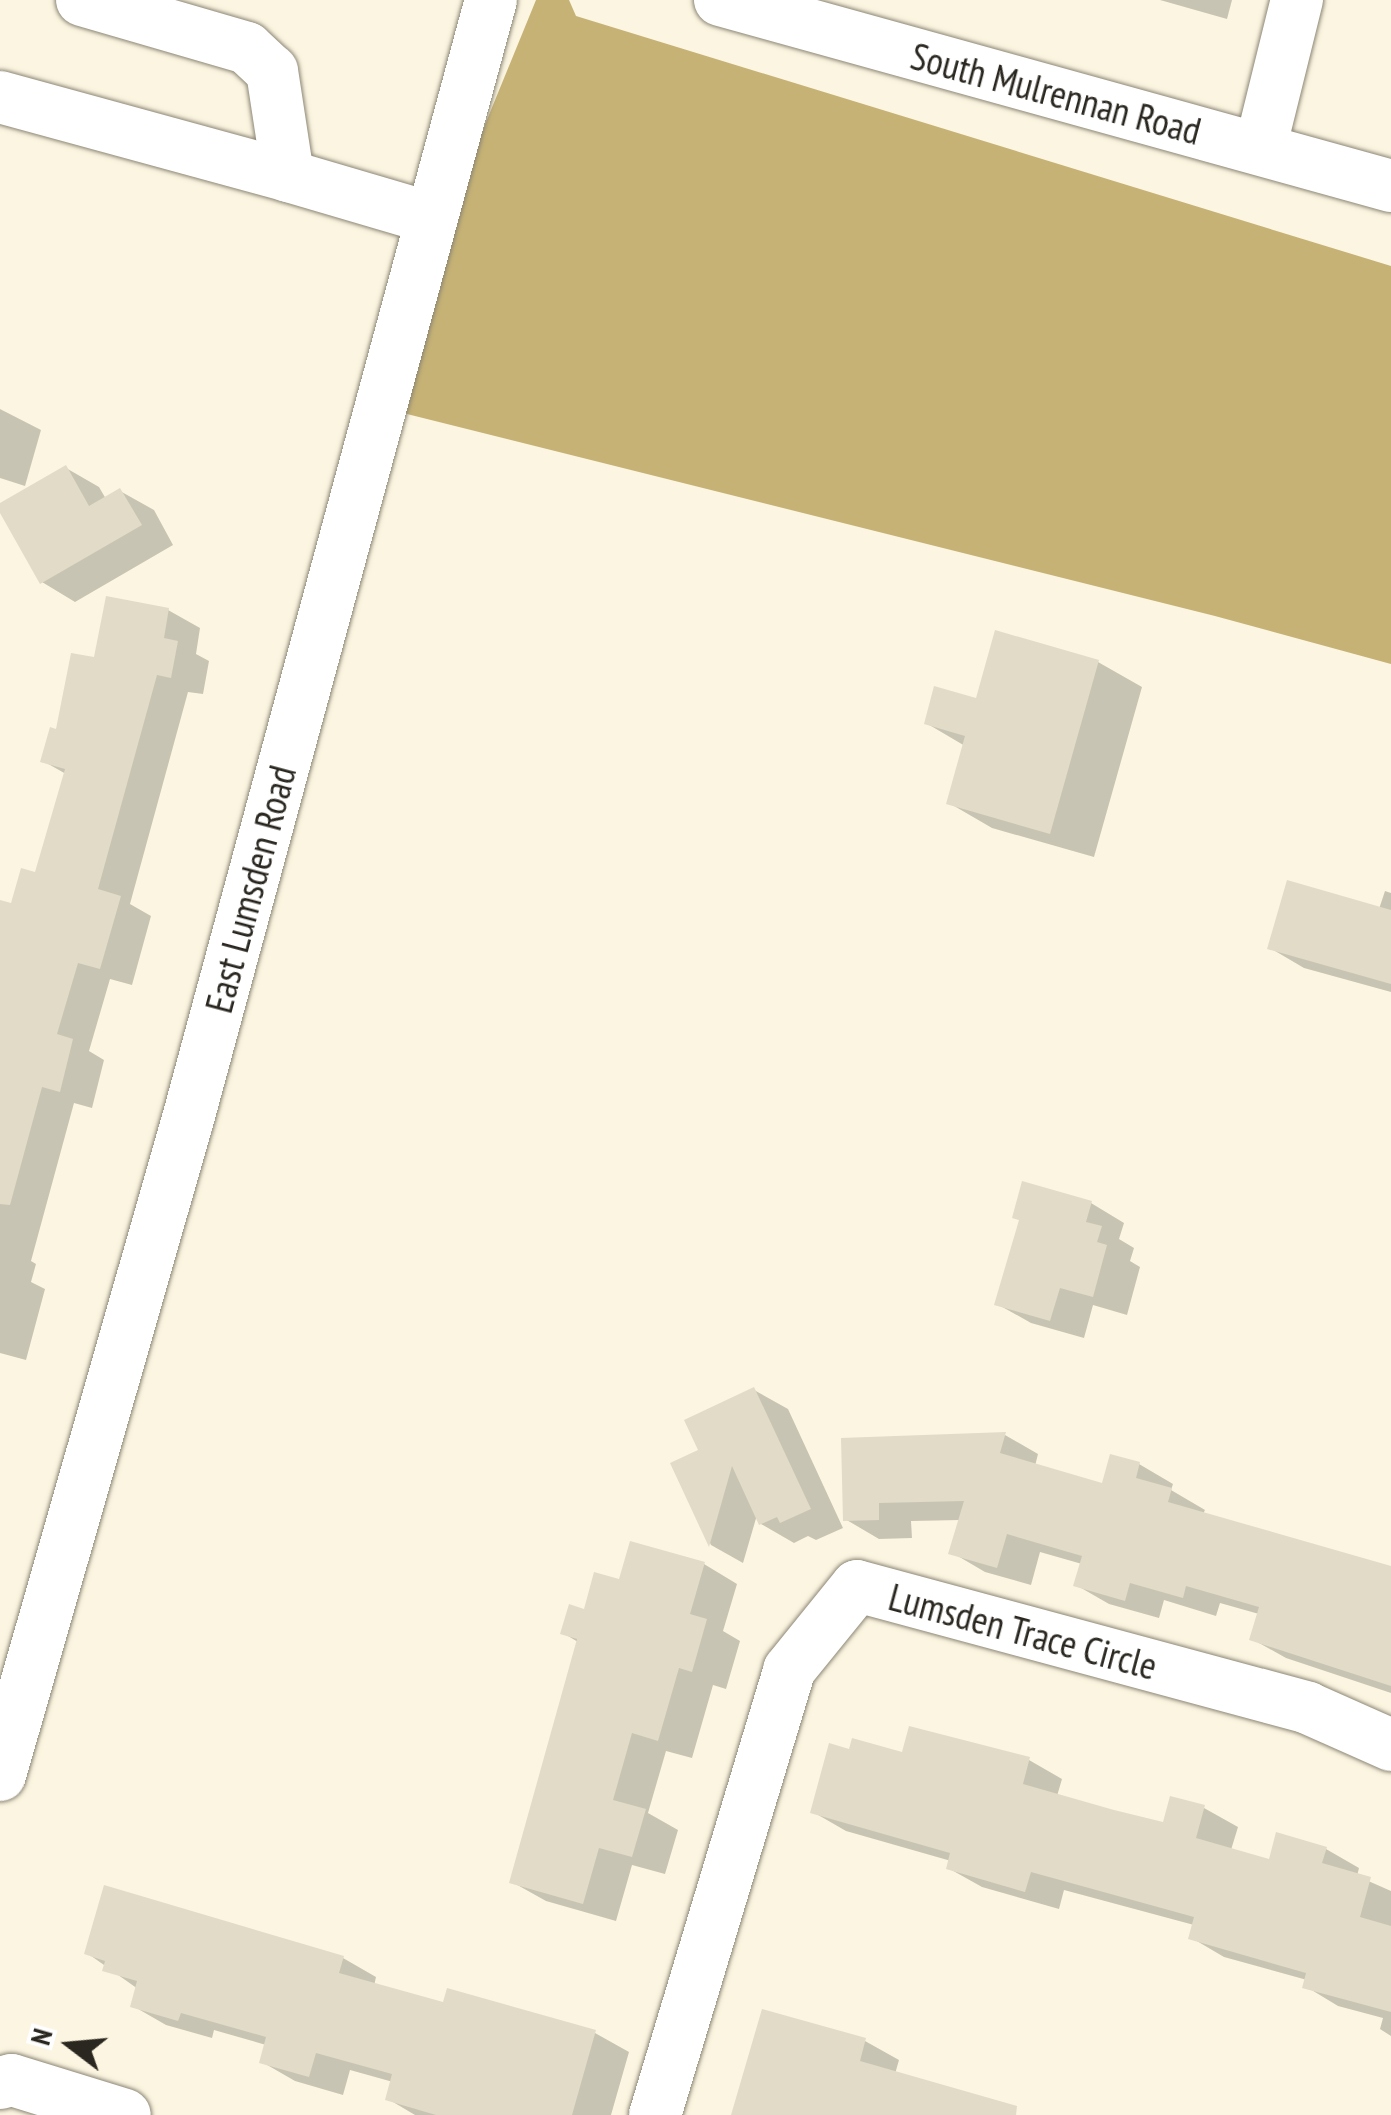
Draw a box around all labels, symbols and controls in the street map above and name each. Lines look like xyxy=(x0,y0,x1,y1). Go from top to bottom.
street label: South Mulrennan Road xyxy=(906,32,1206,154)
street label: East Lumsden Road xyxy=(195,760,305,1018)
street label: Lumsden Trace Circle xyxy=(884,1573,1162,1689)
north arrow xyxy=(20,1995,120,2095)
text: N xyxy=(21,2024,61,2049)

